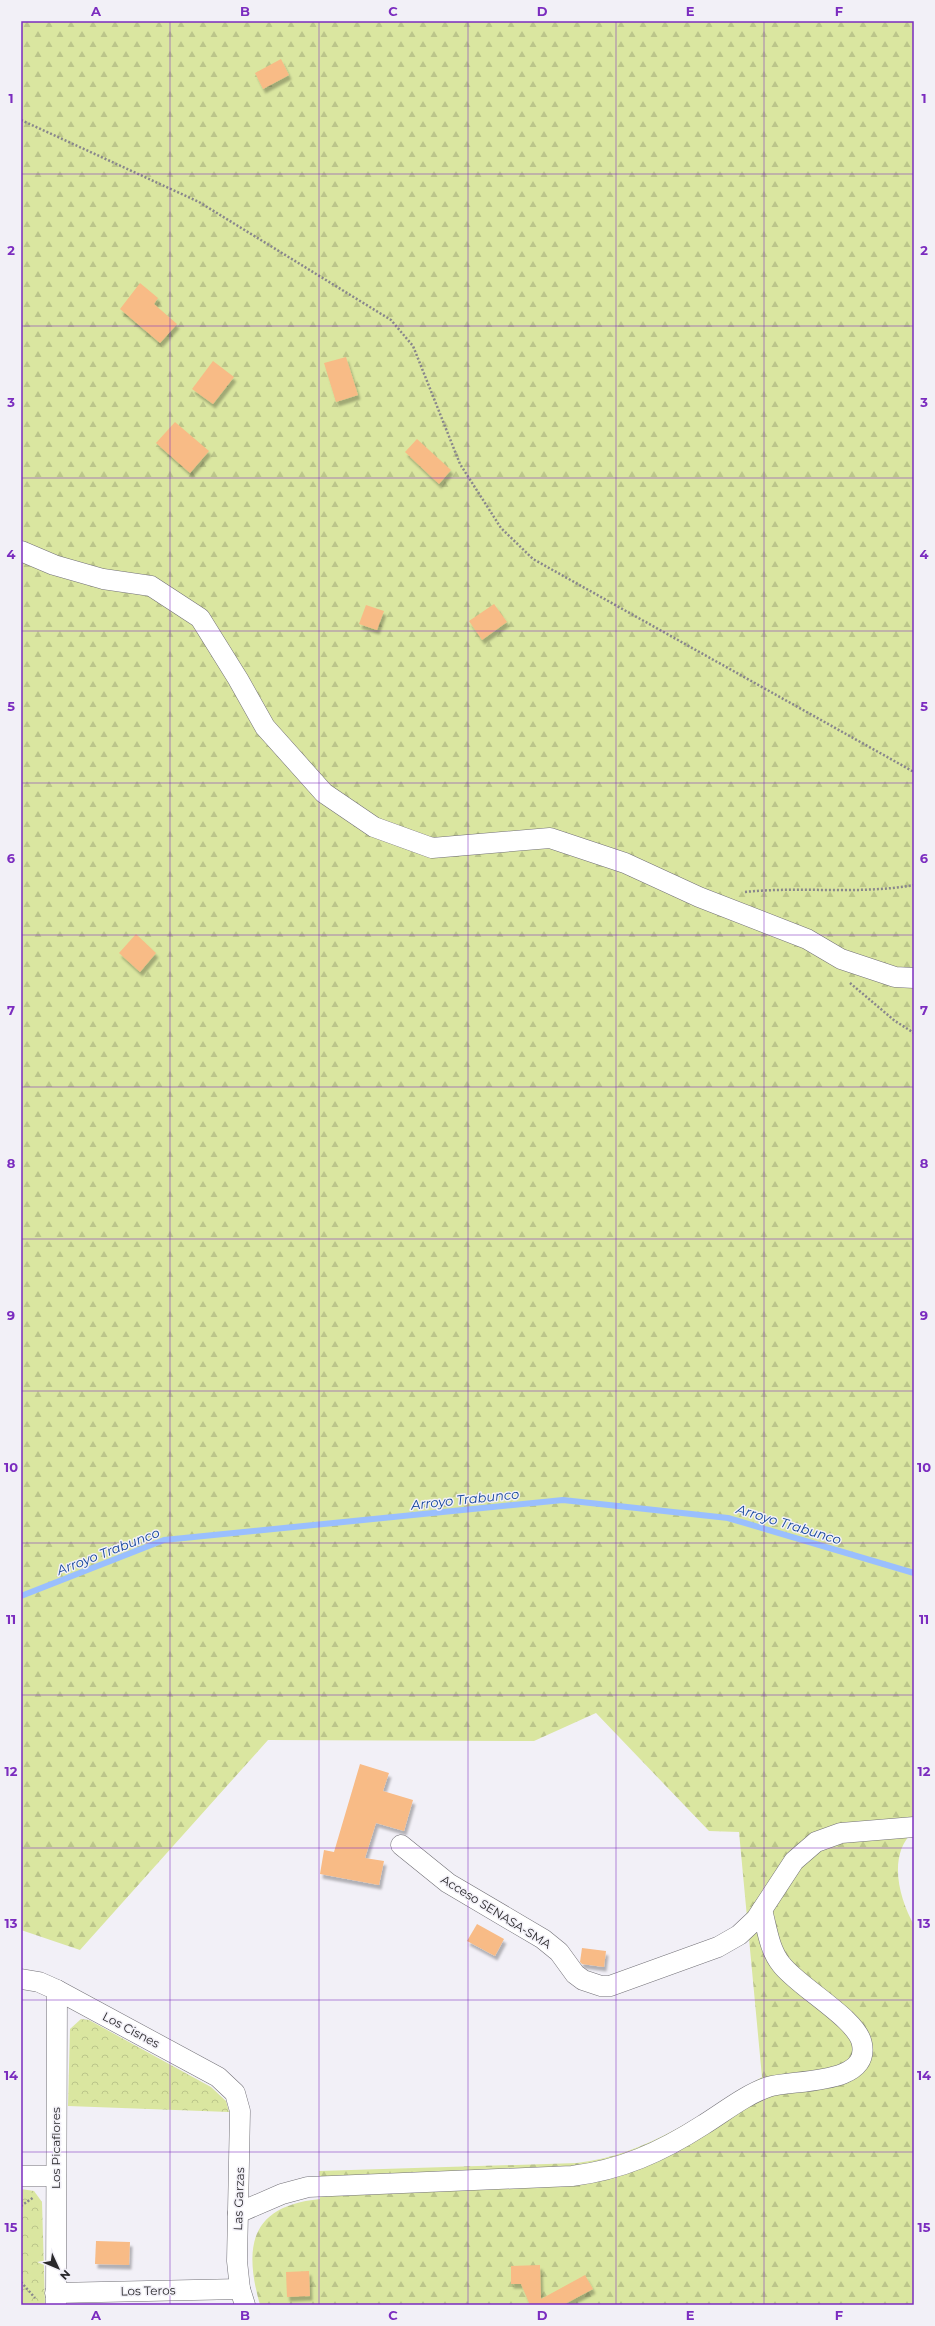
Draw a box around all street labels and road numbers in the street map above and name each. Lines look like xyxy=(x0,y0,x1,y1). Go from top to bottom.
street label: Acceso SENASA-SMA xyxy=(438,1872,554,1952)
street label: Los Cisnes xyxy=(100,2008,162,2051)
street label: Los Picaflores xyxy=(48,2107,63,2189)
street label: Las Garzas xyxy=(230,2167,247,2231)
street label: Los Teros xyxy=(120,2283,176,2298)

